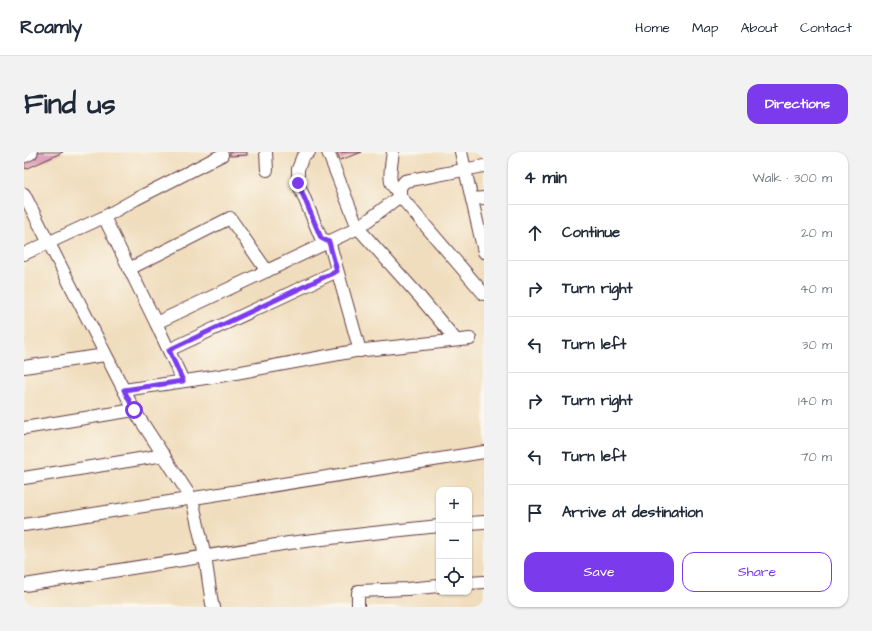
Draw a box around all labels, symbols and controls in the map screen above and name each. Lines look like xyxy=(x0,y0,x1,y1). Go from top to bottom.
text: Roamly xyxy=(20,14,82,41)
text: Home xyxy=(635,18,670,38)
text: Map xyxy=(692,18,718,38)
text: About xyxy=(740,18,778,38)
text: Contact xyxy=(800,18,852,38)
button: Directions xyxy=(747,84,848,124)
text: Find us xyxy=(24,85,115,124)
text: 4 min xyxy=(524,166,567,190)
text: Walk · 300 m xyxy=(753,169,832,187)
route end xyxy=(289,174,307,192)
icon: ahead xyxy=(524,222,546,244)
text: Continue xyxy=(562,222,620,243)
text: 20 m xyxy=(801,224,832,242)
icon: right xyxy=(524,278,546,300)
text: Turn right xyxy=(562,278,633,299)
text: 40 m xyxy=(800,280,832,298)
icon: left xyxy=(524,334,546,356)
text: Turn left xyxy=(562,334,626,355)
text: 30 m xyxy=(802,336,832,354)
icon: right xyxy=(524,390,546,412)
text: Turn right xyxy=(562,390,633,411)
text: 140 m xyxy=(798,392,832,410)
route start xyxy=(125,401,143,419)
icon: left xyxy=(524,446,546,468)
text: Turn left xyxy=(562,446,626,467)
text: 70 m xyxy=(800,448,832,466)
map controls xyxy=(436,487,472,595)
button: + xyxy=(436,487,472,523)
icon: arrive xyxy=(524,502,546,524)
text: Arrive at destination xyxy=(562,502,703,523)
button: − xyxy=(436,523,472,559)
button: Save xyxy=(524,552,674,592)
button: Share xyxy=(682,552,832,592)
button: locate xyxy=(436,559,472,595)

